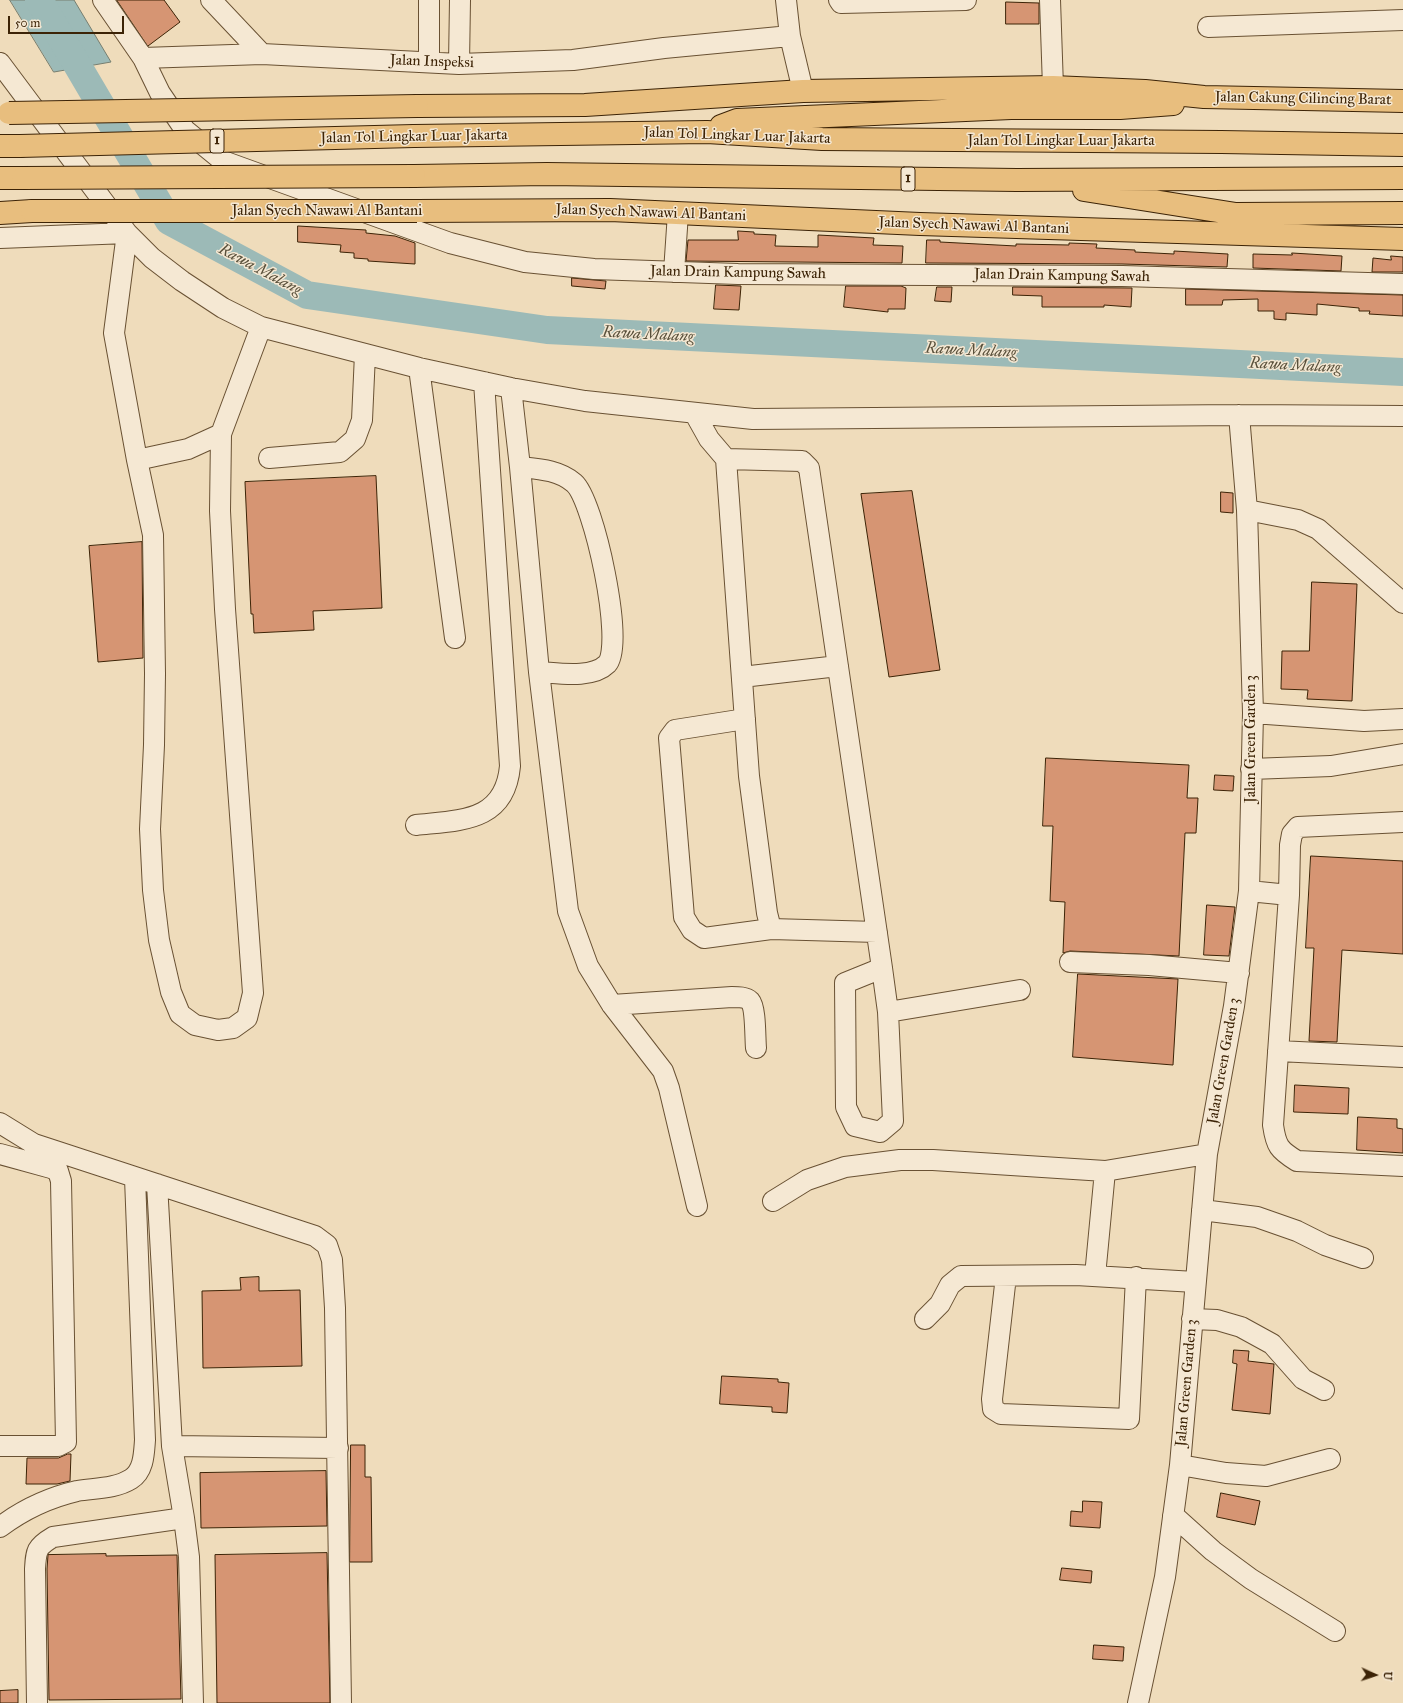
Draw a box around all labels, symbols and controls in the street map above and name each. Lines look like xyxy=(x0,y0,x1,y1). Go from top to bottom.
scale bar xyxy=(10,8,126,34)
text: 50 m xyxy=(15,16,40,30)
street label: Jalan Inspeksi xyxy=(390,52,474,72)
street label: Jalan Cakung Cilincing Barat xyxy=(1215,88,1391,110)
street label: Jalan Tol Lingkar Luar Jakarta xyxy=(643,124,831,148)
street label: Jalan Tol Lingkar Luar Jakarta xyxy=(320,126,508,148)
road number: 1 xyxy=(210,129,224,153)
street label: Jalan Tol Lingkar Luar Jakarta xyxy=(967,132,1155,150)
road number: 1 xyxy=(901,167,915,191)
street label: Jalan Syech Nawawi Al Bantani xyxy=(555,201,747,225)
street label: Jalan Syech Nawawi Al Bantani xyxy=(232,202,422,220)
street label: Jalan Syech Nawawi Al Bantani xyxy=(878,214,1070,238)
water label: Rawa Malang xyxy=(215,240,305,300)
street label: Jalan Drain Kampung Sawah xyxy=(650,262,826,284)
street label: Jalan Drain Kampung Sawah xyxy=(974,265,1150,287)
water label: Rawa Malang xyxy=(602,323,694,347)
water label: Rawa Malang xyxy=(925,339,1017,363)
water label: Rawa Malang xyxy=(1249,354,1341,378)
street label: Jalan Green Garden 3 xyxy=(1242,675,1260,803)
street label: Jalan Green Garden 3 xyxy=(1204,996,1244,1126)
street label: Jalan Green Garden 3 xyxy=(1172,1318,1202,1448)
north arrow xyxy=(1355,1655,1395,1695)
text: U xyxy=(1381,1671,1394,1680)

